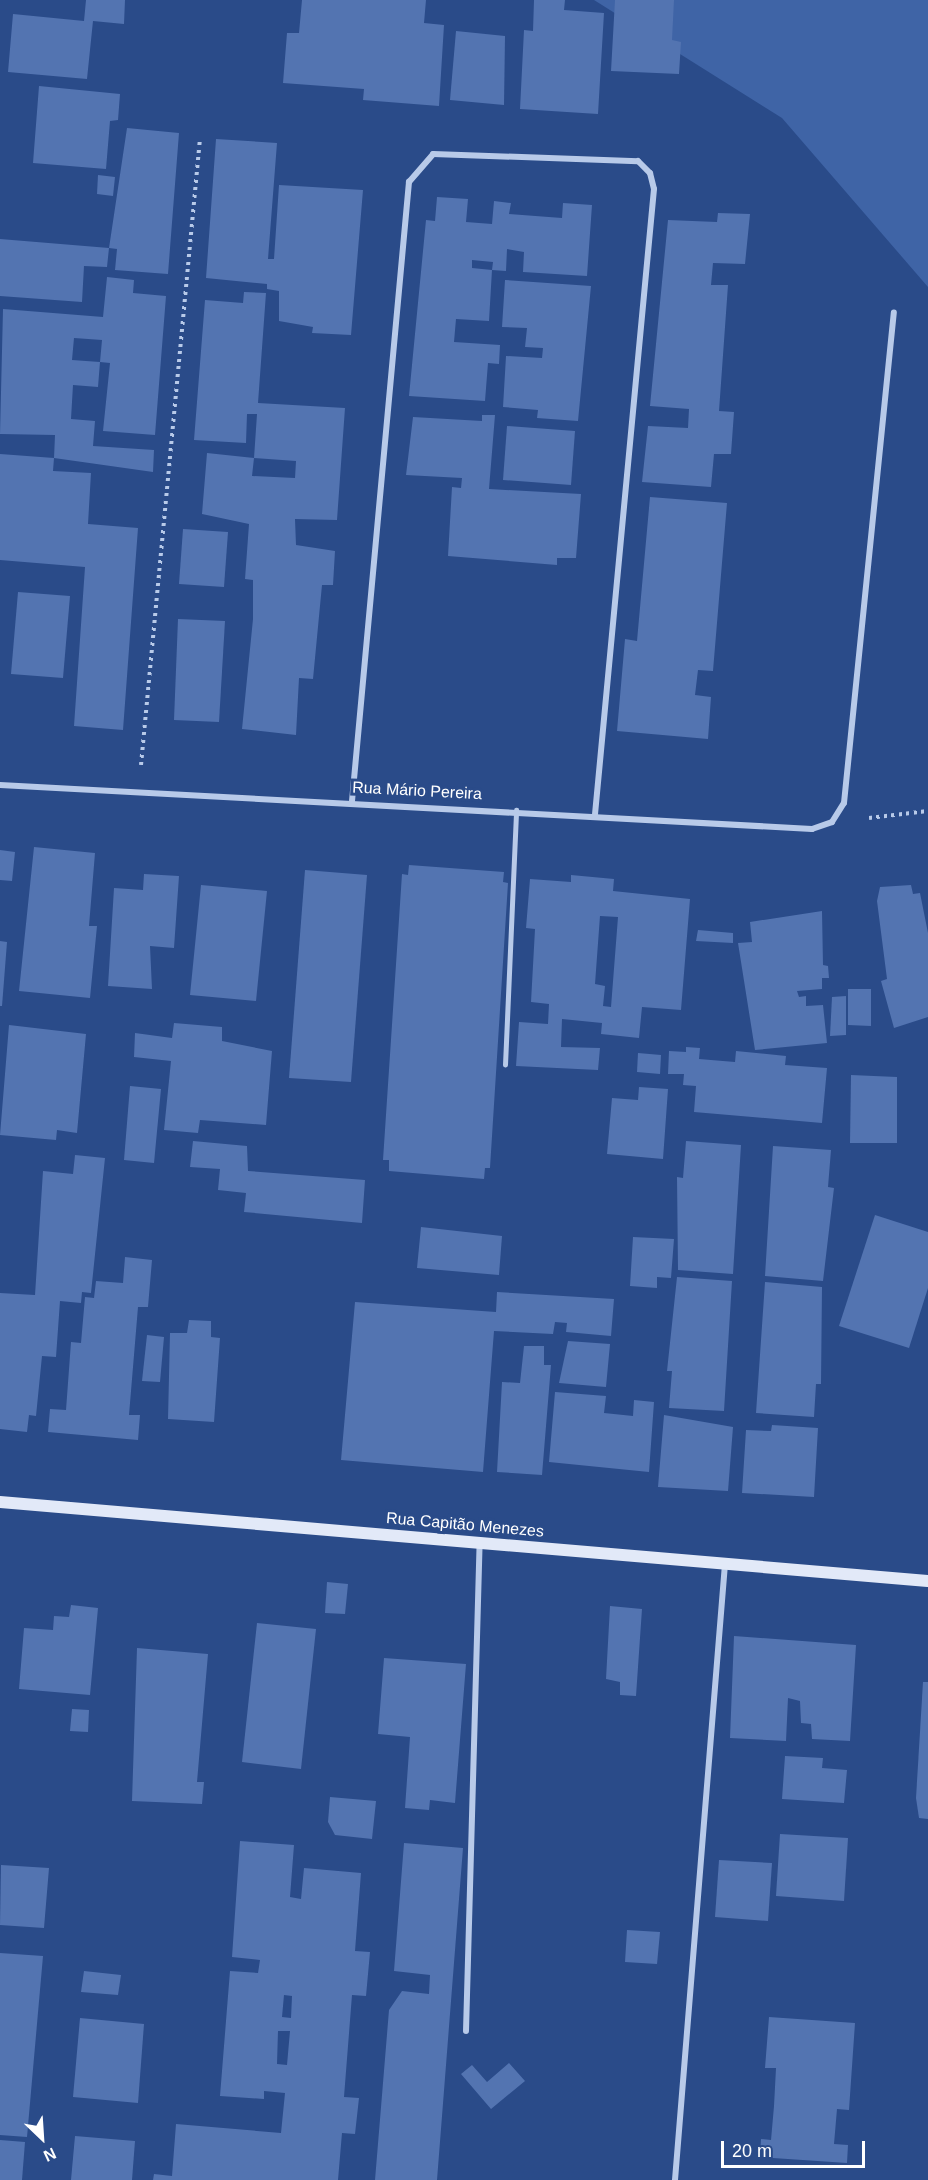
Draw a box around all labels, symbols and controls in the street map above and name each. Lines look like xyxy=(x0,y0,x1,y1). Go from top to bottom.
street label: Rua Mário Pereira xyxy=(352,778,482,804)
street label: Rua Capitão Menezes xyxy=(385,1509,545,1541)
north arrow xyxy=(12,2108,72,2168)
scale bar xyxy=(724,2129,868,2167)
text: 20 m xyxy=(732,2141,772,2161)
text: N xyxy=(41,2145,59,2165)

